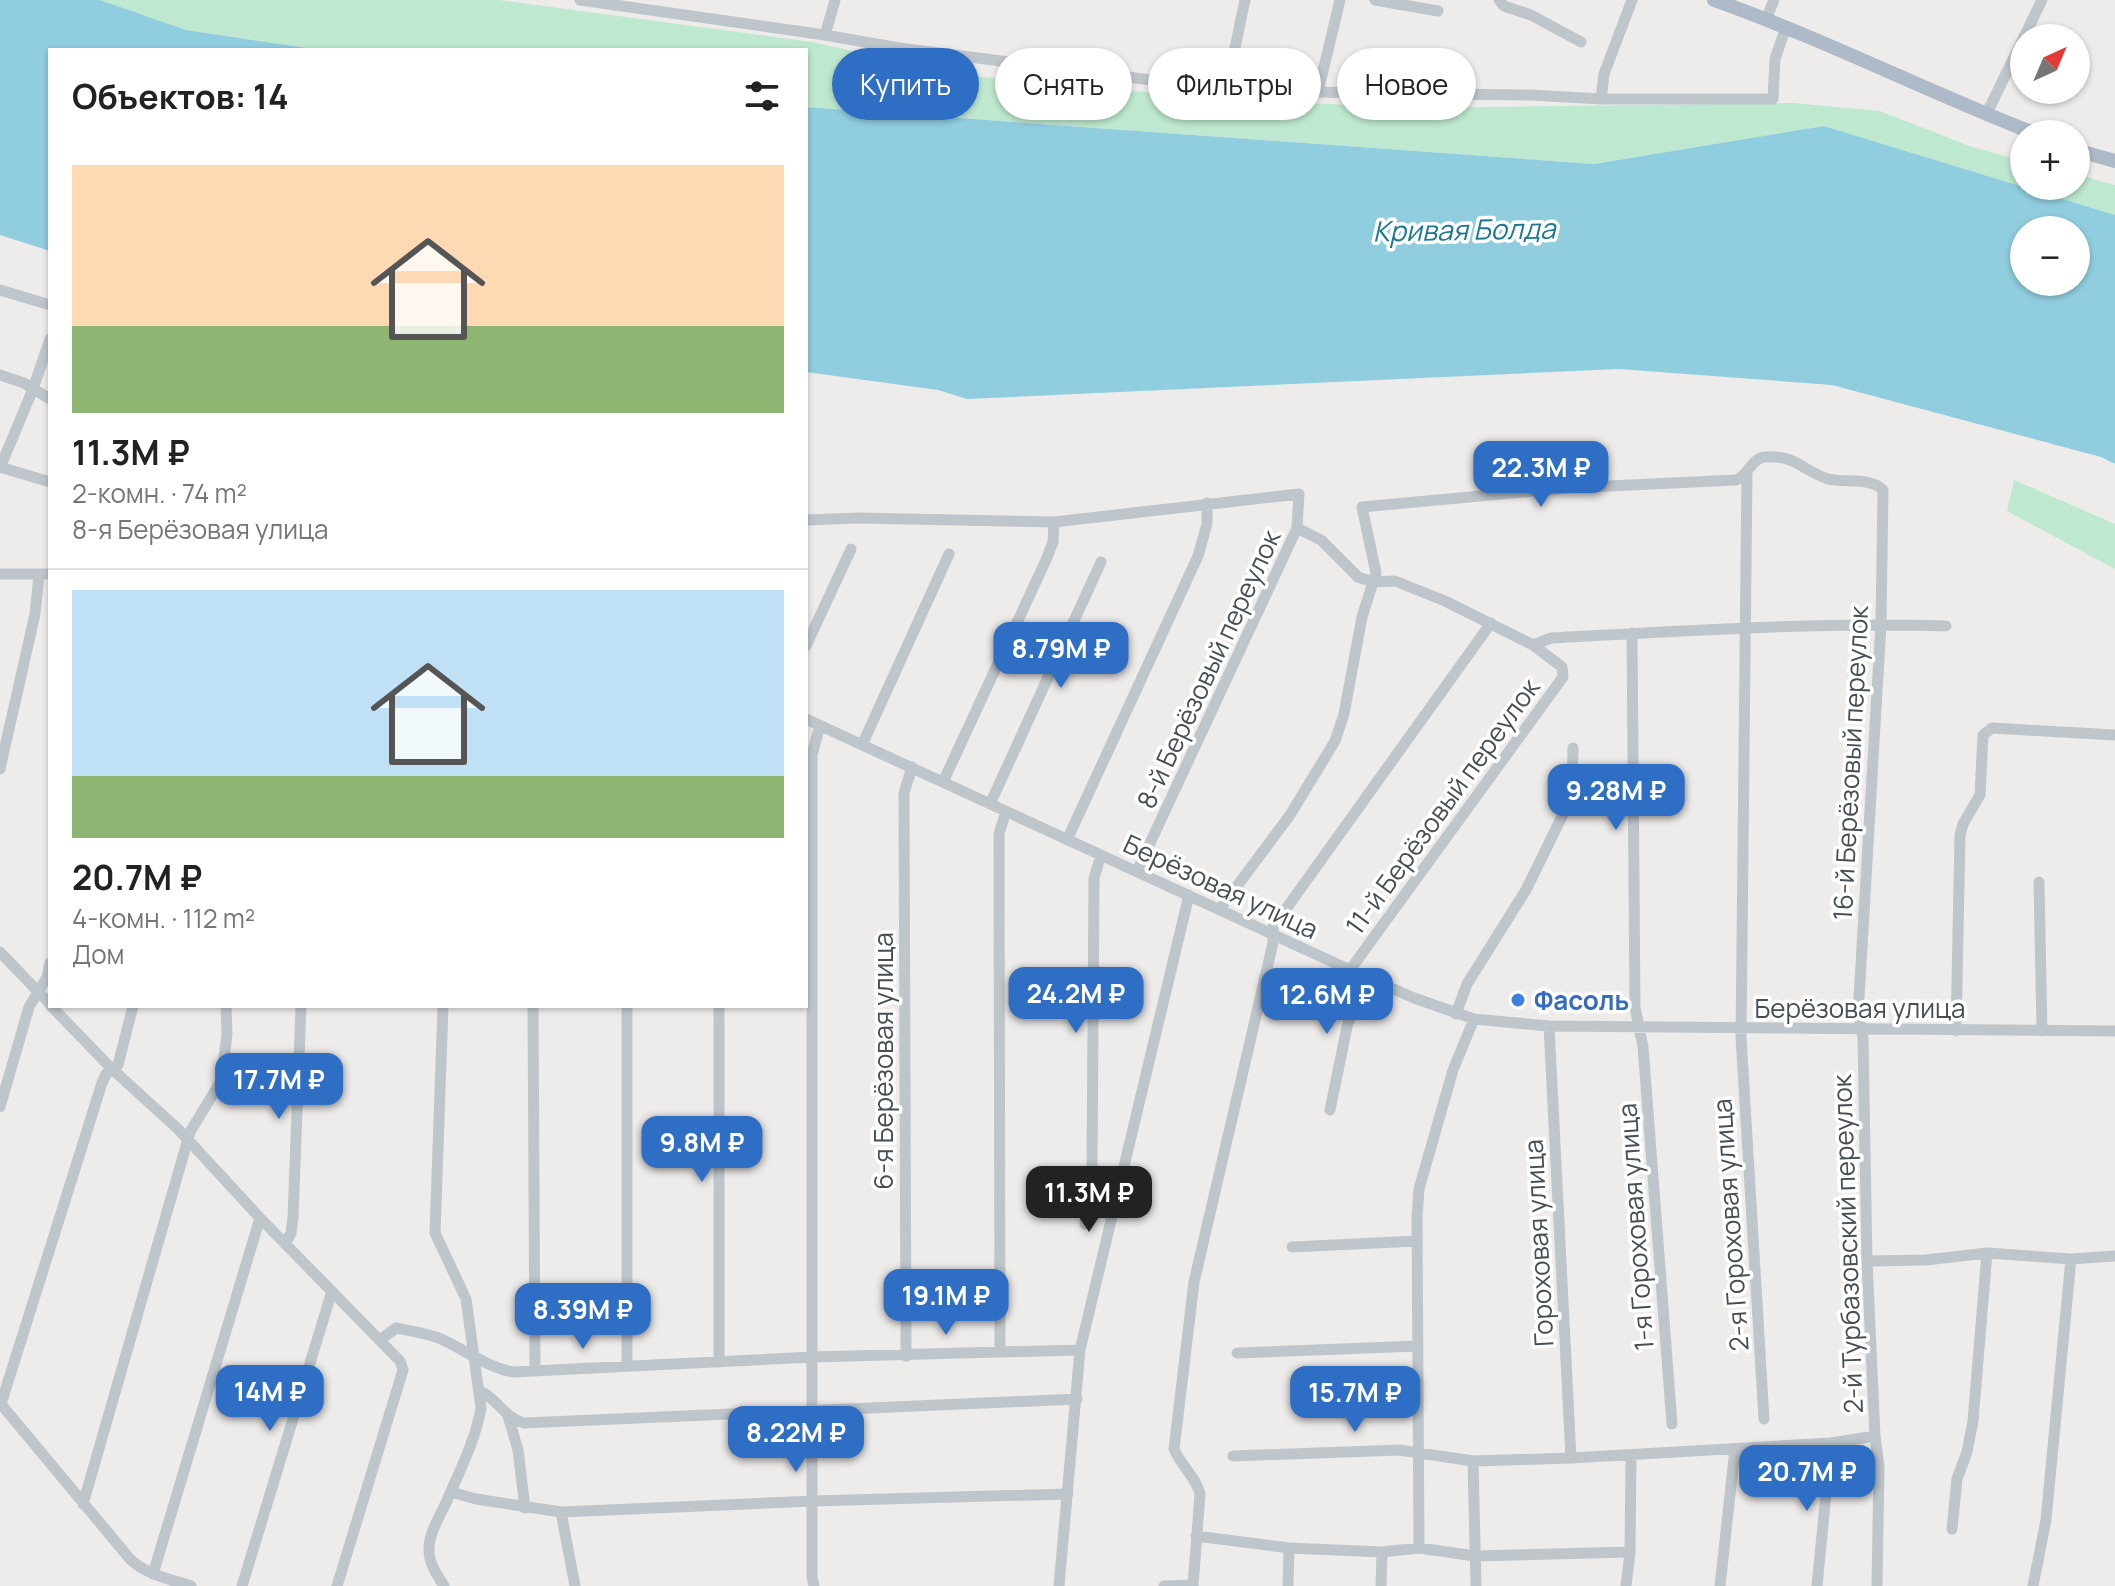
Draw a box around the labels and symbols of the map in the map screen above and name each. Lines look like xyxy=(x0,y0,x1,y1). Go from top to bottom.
north arrow xyxy=(2010,24,2090,104)
water label: Кривая Болда xyxy=(1372,208,1557,250)
pin: 22.3M ₽ xyxy=(1467,441,1615,509)
street label: 8-й Берёзовый переулок xyxy=(1128,523,1289,814)
street label: 16-й Берёзовый переулок xyxy=(1824,604,1876,921)
pin: 8.79M ₽ xyxy=(987,622,1135,690)
street label: 11-й Берёзовый переулок xyxy=(1337,670,1548,941)
pin: 9.28M ₽ xyxy=(1542,764,1690,832)
street label: Берёзовая улица xyxy=(1118,825,1324,947)
street label: 6-я Берёзовая улица xyxy=(865,932,901,1190)
pin: 24.2M ₽ xyxy=(1002,967,1150,1035)
pin: 12.6M ₽ xyxy=(1253,968,1401,1036)
place label: Фасоль xyxy=(1534,982,1629,1018)
street label: Берёзовая улица xyxy=(1755,990,1965,1026)
marker: Фасоль xyxy=(1509,991,1527,1009)
pin: 17.7M ₽ xyxy=(205,1053,353,1121)
street label: 2-й Турбазовский переулок xyxy=(1823,1073,1871,1414)
street label: 2-я Гороховая улица xyxy=(1703,1098,1757,1352)
street label: 1-я Гороховая улица xyxy=(1608,1102,1662,1352)
pin: 9.8M ₽ xyxy=(637,1116,767,1184)
street label: Гороховая улица xyxy=(1515,1138,1561,1348)
pin: 11.3M ₽ xyxy=(1015,1166,1163,1234)
pin: 19.1M ₽ xyxy=(872,1269,1020,1337)
pin: 8.39M ₽ xyxy=(509,1283,657,1351)
pin: 14M ₽ xyxy=(214,1365,326,1433)
pin: 15.7M ₽ xyxy=(1281,1366,1429,1434)
pin: 8.22M ₽ xyxy=(722,1406,870,1474)
pin: 20.7M ₽ xyxy=(1733,1445,1881,1513)

